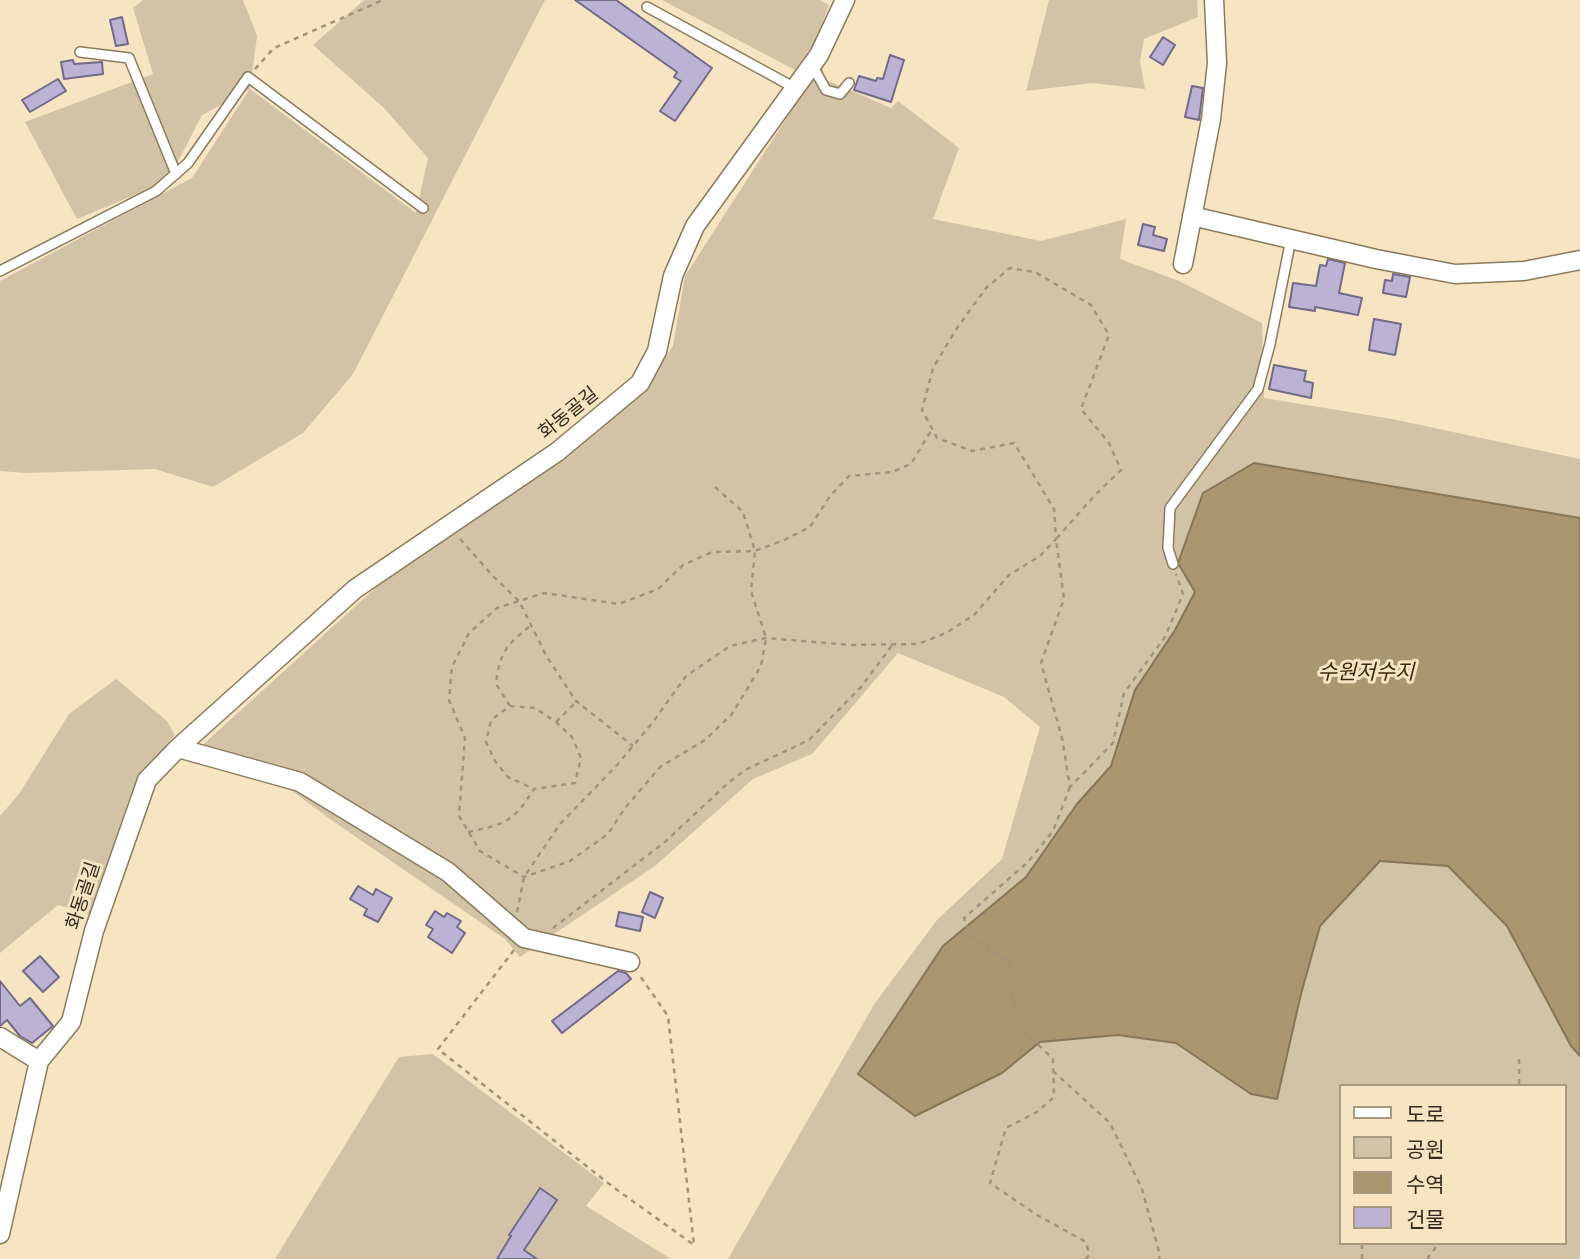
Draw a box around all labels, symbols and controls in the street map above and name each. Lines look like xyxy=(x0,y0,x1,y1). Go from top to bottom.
street label: 화동골길 xyxy=(535,383,603,445)
water label: 수원저수지 xyxy=(1318,660,1414,686)
street label: 화동골길 xyxy=(62,859,106,933)
legend xyxy=(1338,1084,1566,1245)
text: 도로 xyxy=(1406,1103,1445,1128)
text: 공원 xyxy=(1406,1138,1445,1163)
text: 수역 xyxy=(1406,1173,1445,1198)
text: 건물 xyxy=(1406,1208,1445,1233)

